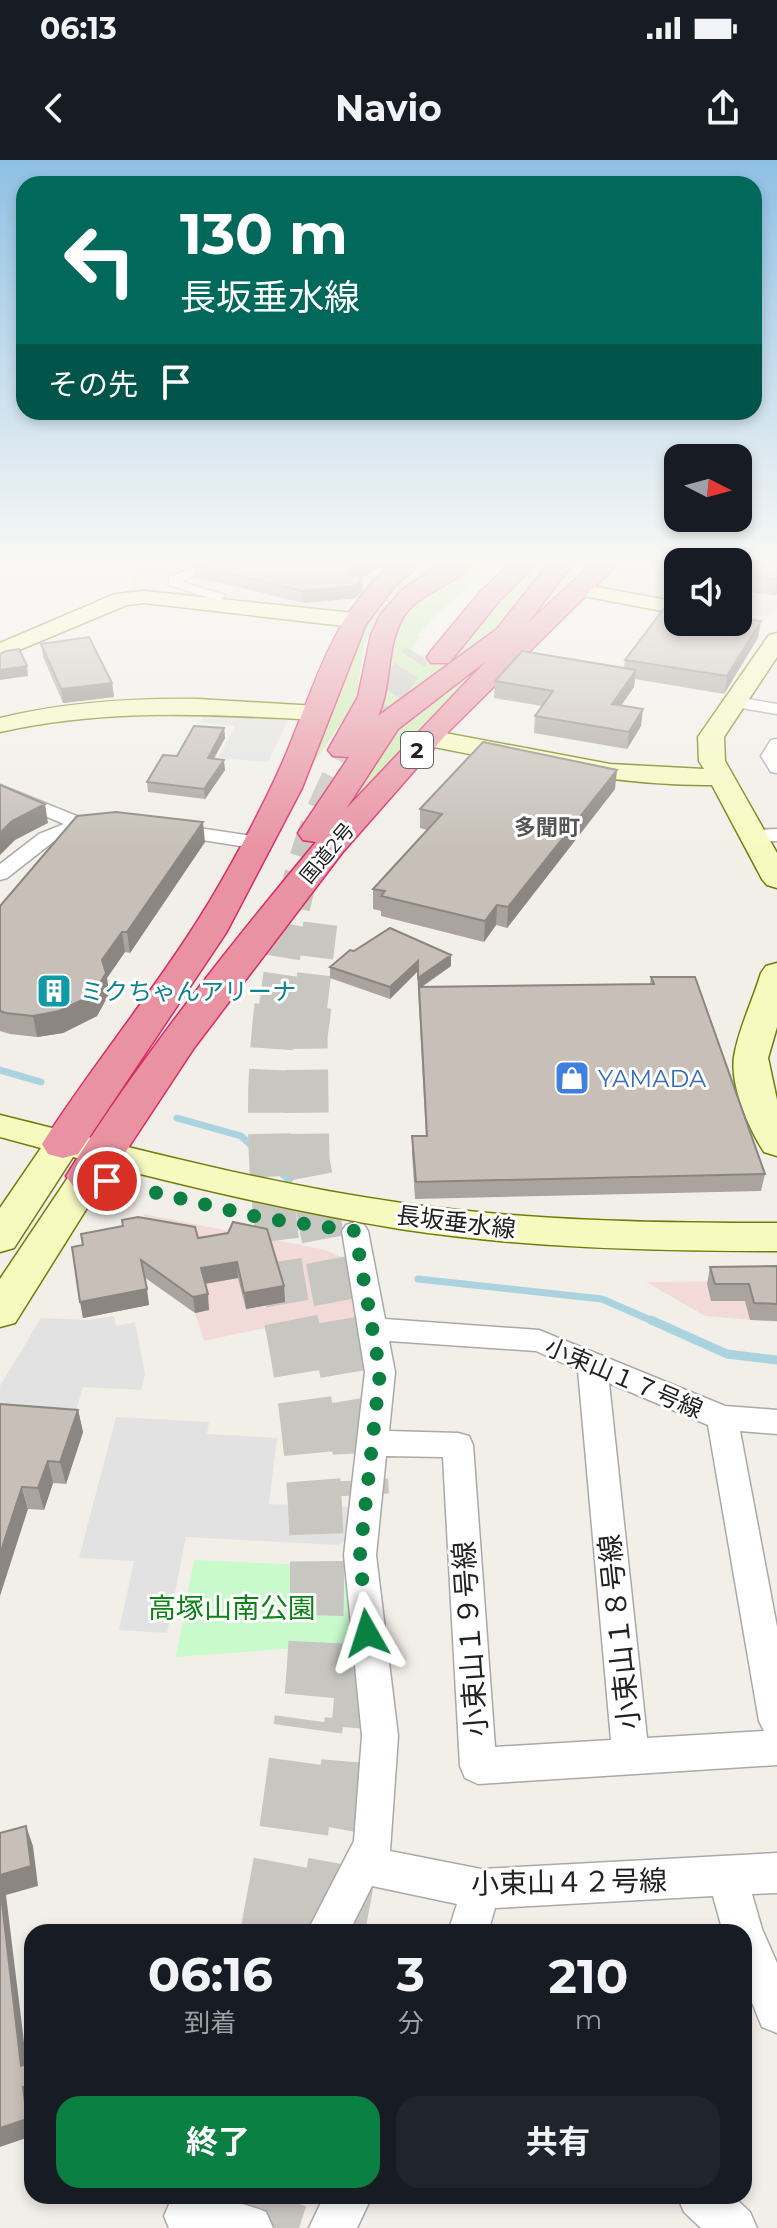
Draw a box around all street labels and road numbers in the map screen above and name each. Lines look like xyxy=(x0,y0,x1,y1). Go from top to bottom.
road number: 2 xyxy=(401,732,433,768)
street label: 国道2号 xyxy=(295,818,359,888)
street label: 長坂垂水線 xyxy=(395,1200,517,1244)
street label: 小束山１７号線 xyxy=(541,1332,707,1424)
street label: 小束山１８号線 xyxy=(592,1533,646,1731)
street label: 小束山１９号線 xyxy=(446,1540,494,1738)
street label: 小束山４２号線 xyxy=(471,1863,667,1901)

